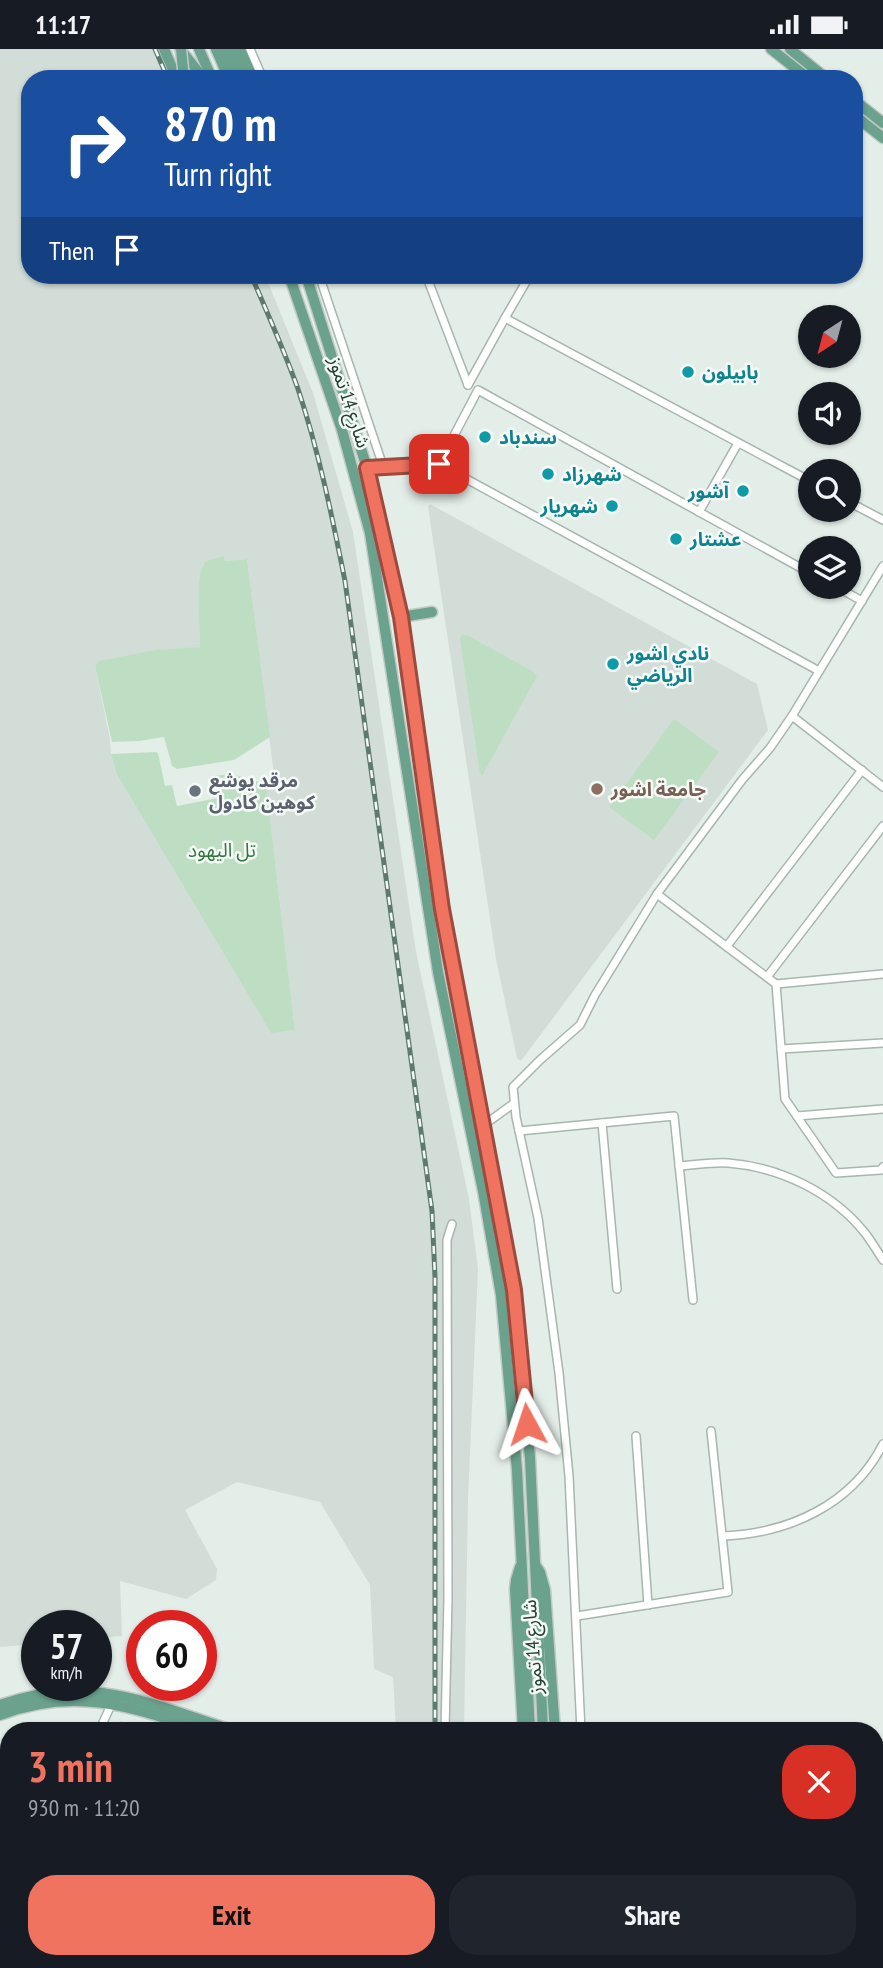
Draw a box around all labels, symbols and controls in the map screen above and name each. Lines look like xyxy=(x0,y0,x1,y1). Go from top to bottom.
text: 11:17 xyxy=(35,8,91,41)
text: 870 m xyxy=(164,91,277,155)
icon: right xyxy=(49,98,140,189)
text: Turn right xyxy=(164,153,272,195)
icon: arrive xyxy=(108,231,146,269)
text: Then xyxy=(49,234,94,267)
north arrow xyxy=(798,305,861,367)
map controls xyxy=(798,305,861,599)
street label: شارع 14 تموز xyxy=(322,352,376,451)
place label: بابيلون xyxy=(702,360,758,384)
marker: بابيلون xyxy=(680,364,696,380)
button: sound xyxy=(798,382,861,445)
place label: سندباد xyxy=(499,425,557,449)
marker: سندباد xyxy=(477,429,493,445)
pin xyxy=(409,434,469,494)
icon: arrive xyxy=(420,445,458,483)
button: search xyxy=(798,459,861,522)
place label: شهرزاد xyxy=(562,462,622,486)
marker: شهرزاد xyxy=(540,466,556,482)
place label: آشور xyxy=(687,479,730,503)
marker: آشور xyxy=(735,483,751,499)
place label: شهريار xyxy=(539,494,598,518)
marker: شهريار xyxy=(604,498,620,514)
place label: عشتار xyxy=(689,527,742,551)
marker: عشتار xyxy=(668,531,684,547)
button: layers xyxy=(798,536,861,599)
place label: نادي اشور الرياضي xyxy=(626,641,709,690)
marker: نادي اشور الرياضي xyxy=(605,656,621,672)
place label: مرقد يوشع كوهين كادول xyxy=(209,768,315,814)
place label: جامعة اشور xyxy=(610,777,706,801)
marker: جامعة اشور xyxy=(589,781,605,797)
marker: مرقد يوشع كوهين كادول xyxy=(187,783,203,799)
park label: تل اليهود xyxy=(188,838,256,862)
position arrow xyxy=(490,1387,564,1461)
street label: شارع 14 تموز xyxy=(517,1599,549,1696)
speed limit sign: 60 xyxy=(126,1610,217,1701)
text: 57 xyxy=(50,1623,83,1669)
text: km/h xyxy=(51,1661,82,1684)
text: 3 min xyxy=(28,1739,113,1794)
button: close xyxy=(782,1745,856,1819)
text: 930 m · 11:20 xyxy=(28,1793,140,1822)
button: Exit xyxy=(28,1875,435,1955)
button: Share xyxy=(449,1875,856,1955)

